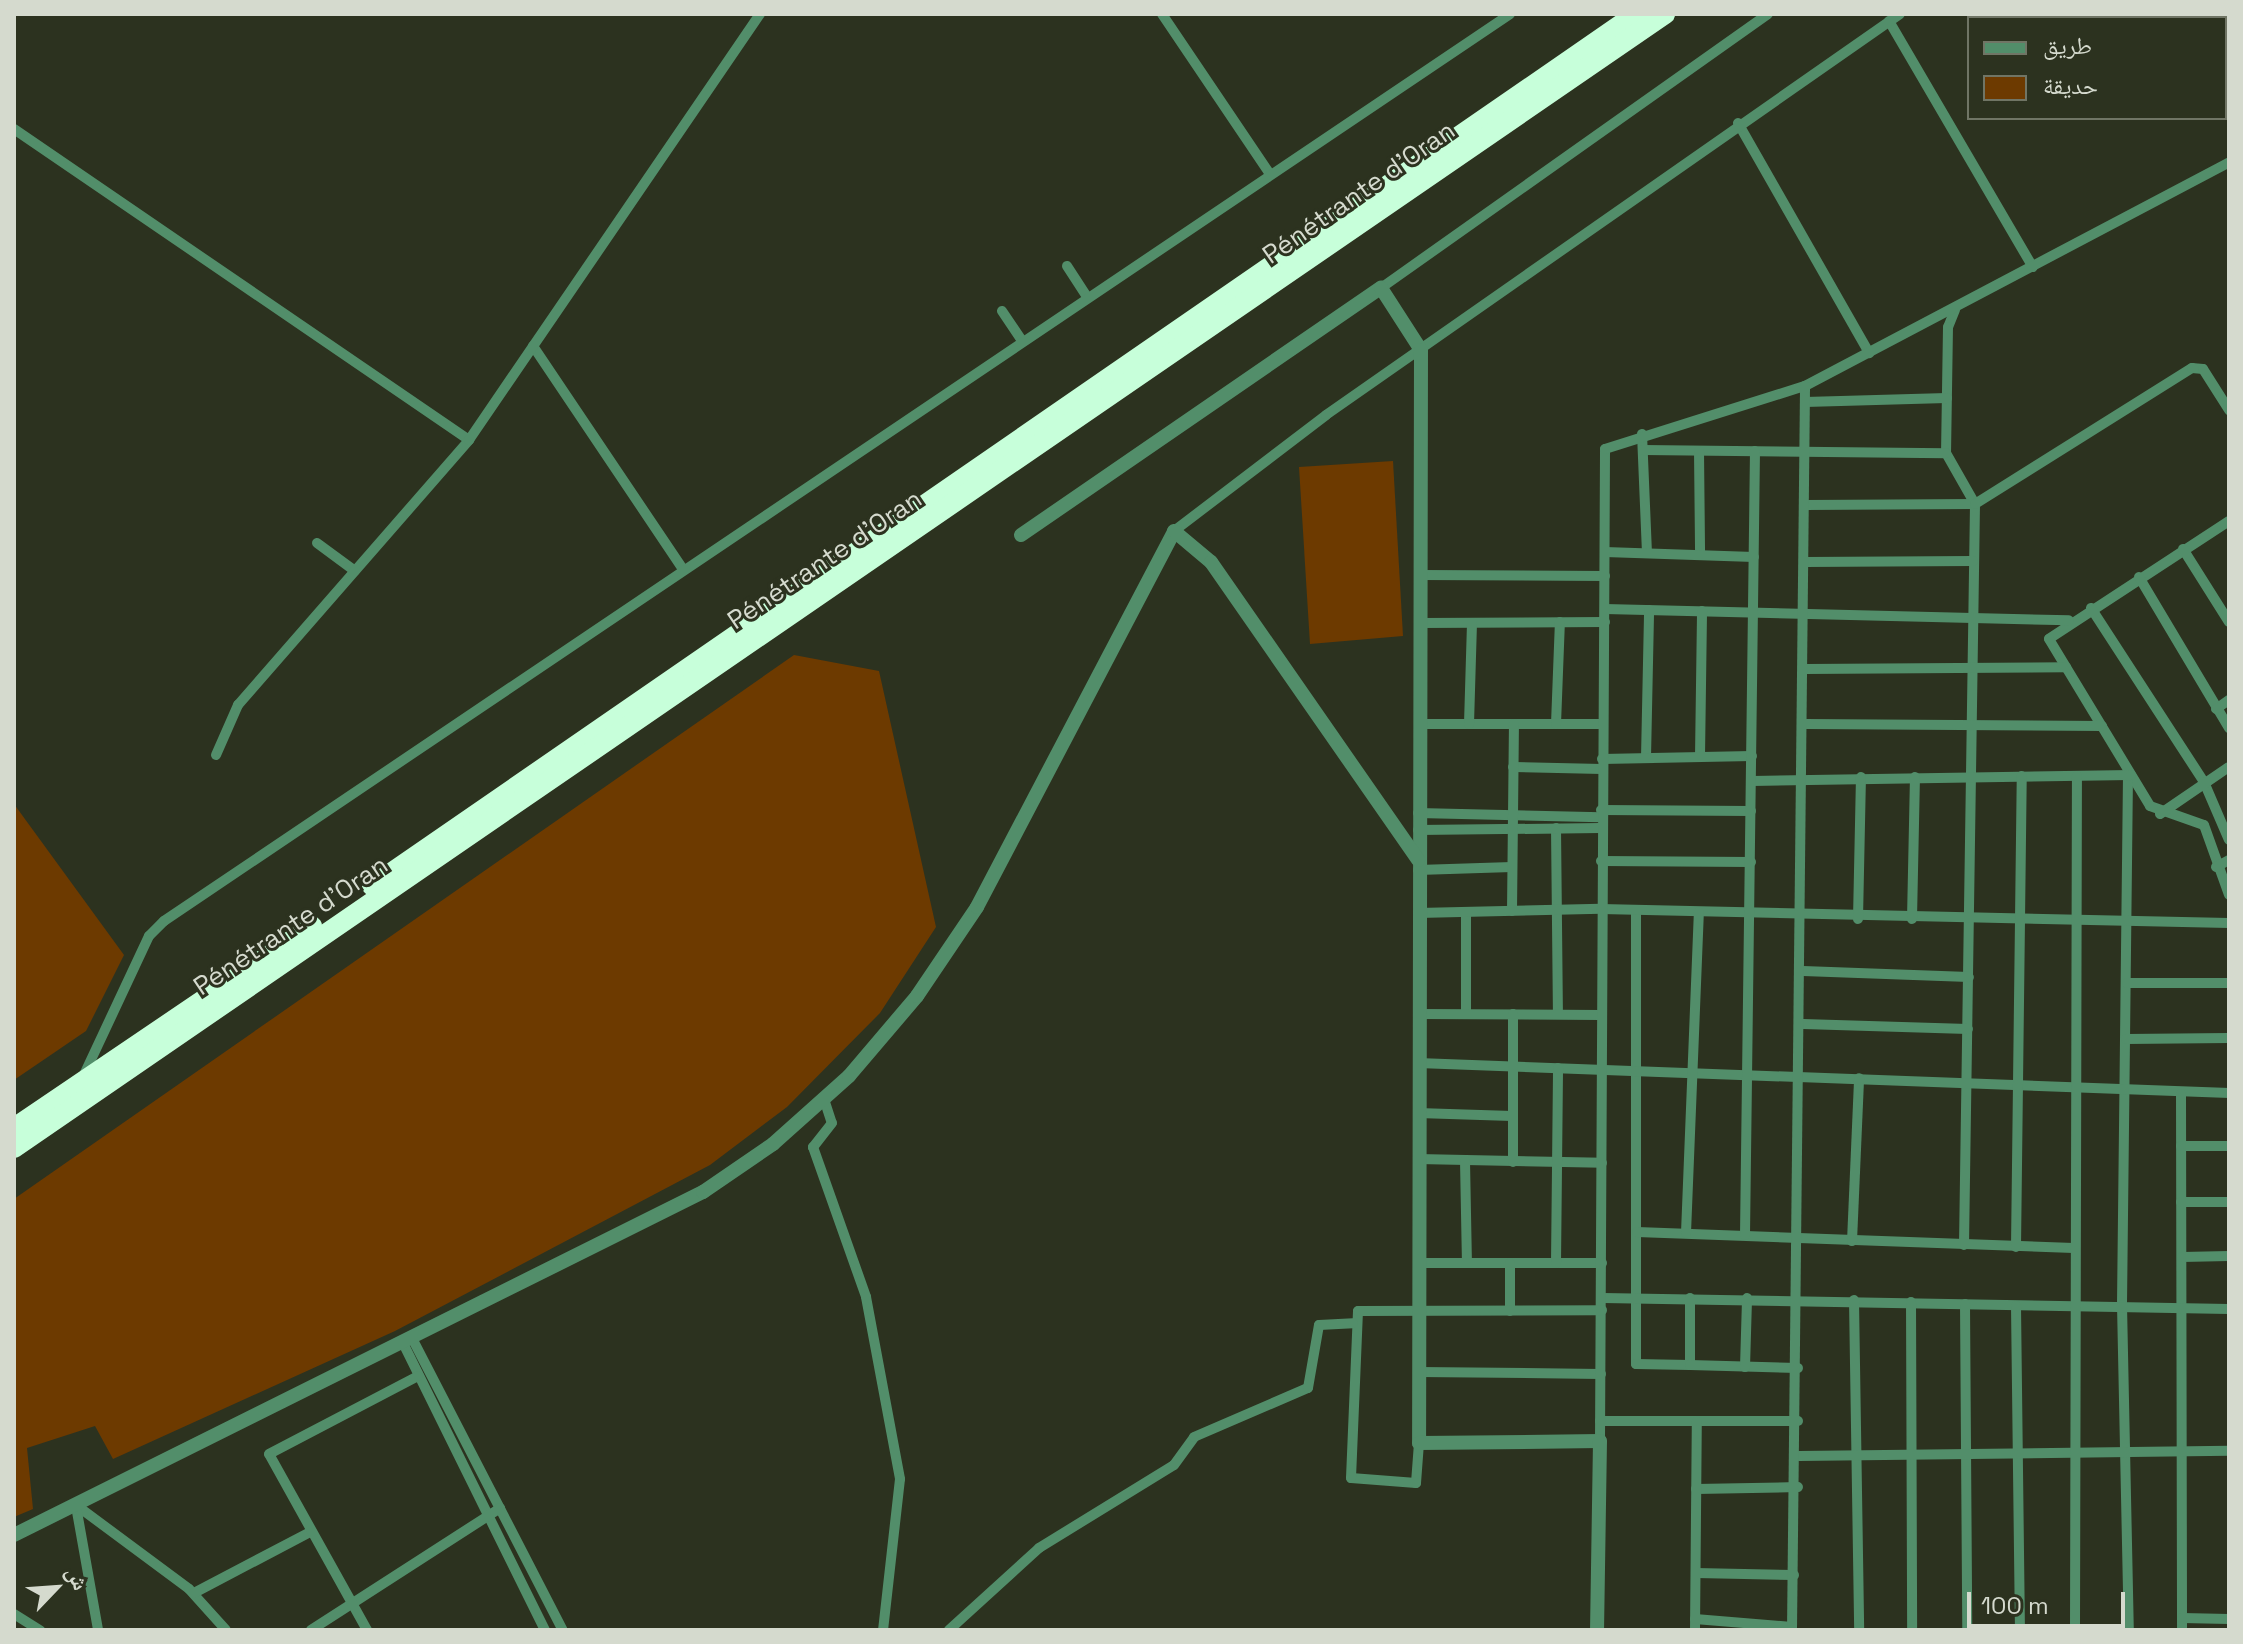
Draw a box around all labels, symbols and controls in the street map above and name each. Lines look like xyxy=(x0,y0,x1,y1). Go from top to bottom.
legend xyxy=(1967,16,2227,120)
text: طريق xyxy=(2043,30,2092,61)
text: حديقة xyxy=(2043,70,2098,101)
street label: Pénétrante d'Oran xyxy=(1257,115,1461,271)
street label: Pénétrante d'Oran xyxy=(722,483,928,637)
street label: Pénétrante d'Oran xyxy=(188,849,394,1003)
north arrow xyxy=(16,1548,96,1628)
text: ش xyxy=(60,1561,95,1594)
scale bar xyxy=(1971,1576,2129,1626)
text: 100 m xyxy=(1981,1590,2049,1621)

